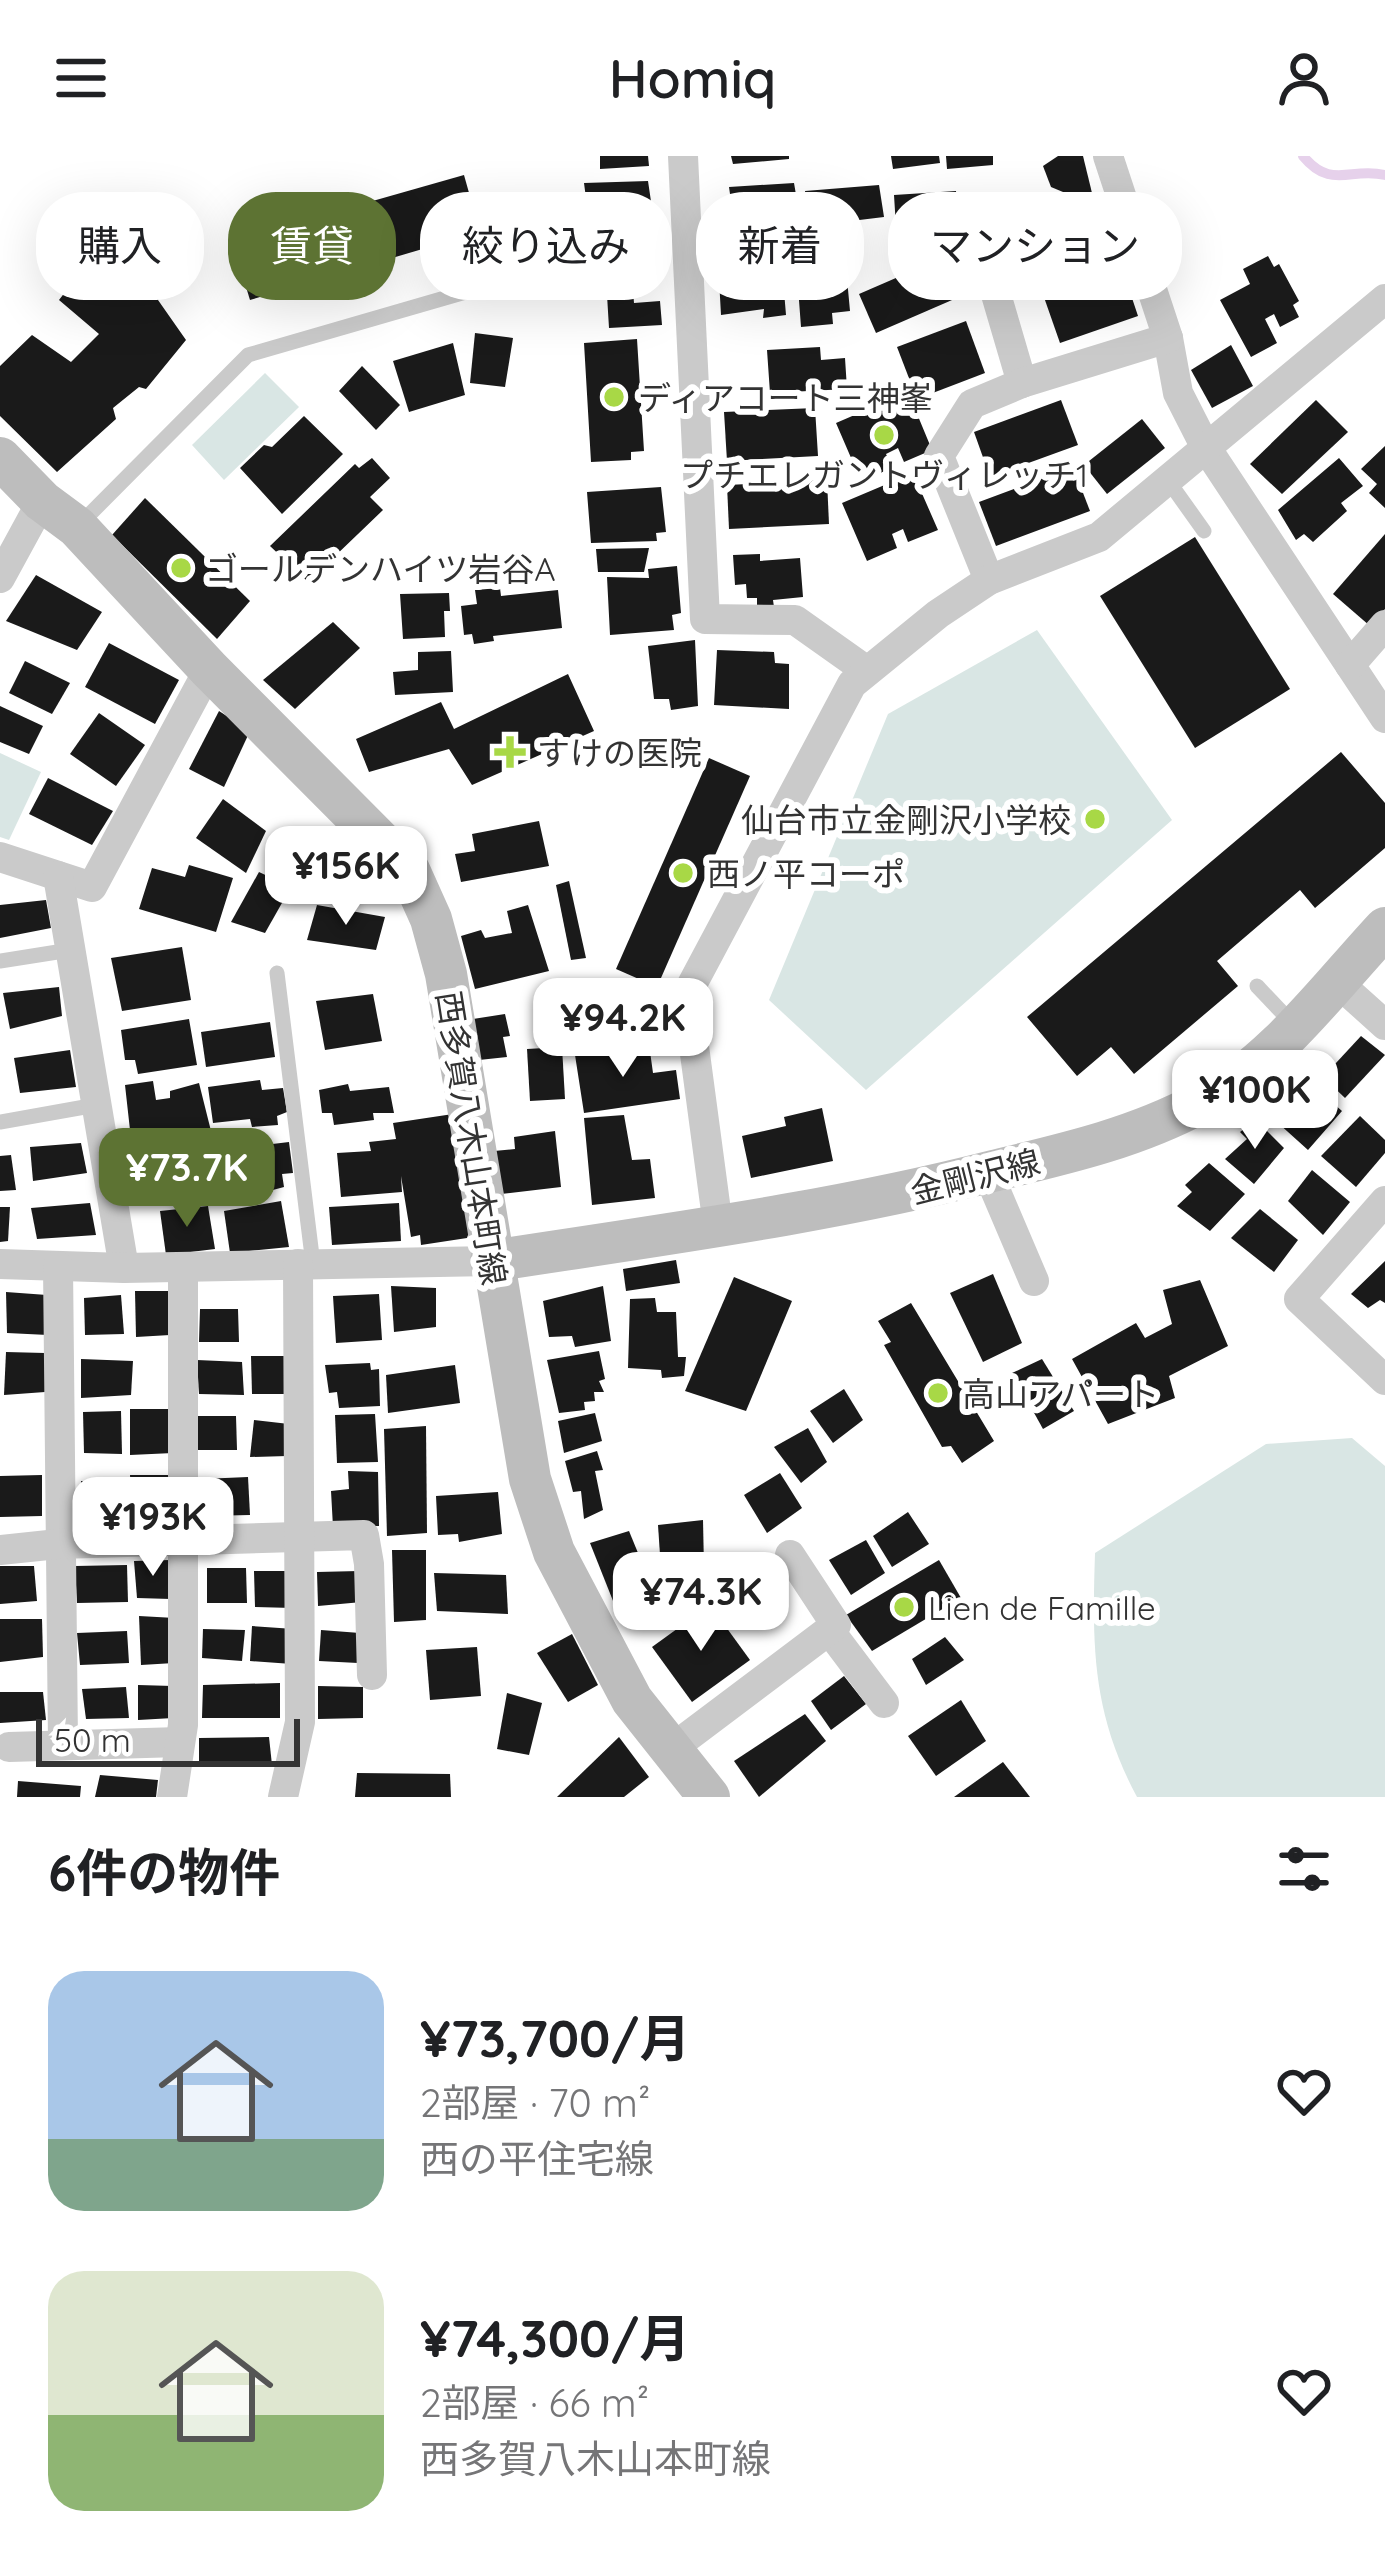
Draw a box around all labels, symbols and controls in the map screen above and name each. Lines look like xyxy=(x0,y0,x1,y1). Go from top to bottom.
text: Homiq xyxy=(609,44,776,112)
icon: menu xyxy=(48,45,114,111)
icon: person xyxy=(1271,45,1337,111)
chip: 購入 xyxy=(36,192,204,300)
chip: 賃貸 xyxy=(228,192,396,300)
chip: 絞り込み xyxy=(420,192,672,300)
chip: 新着 xyxy=(696,192,864,300)
chip: マンション xyxy=(888,192,1182,300)
place label: ディアコート三神峯 xyxy=(638,377,933,418)
marker: ディアコート三神峯 xyxy=(601,384,627,410)
marker: プチエレガントヴィレッチ1 xyxy=(871,422,897,448)
place label: プチエレガントヴィレッチ1 xyxy=(680,454,1088,495)
place label: ゴールデンハイツ岩谷A xyxy=(205,548,556,589)
marker: ゴールデンハイツ岩谷A xyxy=(168,555,194,581)
place label: すけの医院 xyxy=(537,732,702,773)
marker: すけの医院 xyxy=(494,736,526,768)
place label: 仙台市立金剛沢小学校 xyxy=(741,799,1071,840)
marker: 仙台市立金剛沢小学校 xyxy=(1082,806,1108,832)
pin: ¥156K xyxy=(262,826,430,928)
text: ¥156K xyxy=(292,840,400,889)
place label: 西ノ平コーポ xyxy=(707,853,905,894)
marker: 西ノ平コーポ xyxy=(670,860,696,886)
pin: ¥94.2K xyxy=(525,978,721,1080)
street label: 西多賀八木山本町線 xyxy=(429,988,515,1288)
text: ¥94.2K xyxy=(560,992,686,1041)
pin: ¥100K xyxy=(1171,1050,1339,1152)
text: ¥100K xyxy=(1199,1064,1311,1113)
pin: ¥73.7K xyxy=(89,1128,285,1230)
street label: 金剛沢線 xyxy=(906,1140,1044,1212)
text: ¥73.7K xyxy=(126,1142,248,1191)
place label: 高山アパート xyxy=(962,1373,1159,1414)
marker: 高山アパート xyxy=(925,1380,951,1406)
pin: ¥193K xyxy=(69,1477,237,1579)
text: ¥193K xyxy=(99,1491,207,1540)
pin: ¥74.3K xyxy=(603,1552,799,1654)
text: ¥74.3K xyxy=(640,1566,762,1615)
place label: Lien de Famille xyxy=(928,1587,1156,1628)
marker: Lien de Famille xyxy=(891,1594,917,1620)
scale bar xyxy=(36,1713,300,1766)
text: 50 m xyxy=(54,1719,131,1760)
icon: filters xyxy=(1271,1836,1337,1902)
text: 6件の物件 xyxy=(48,1840,280,1904)
text: ¥73,700/月 xyxy=(420,2006,690,2070)
icon: home xyxy=(144,2019,288,2163)
icon: heart xyxy=(1271,2058,1337,2124)
text: 2部屋 · 70 m² xyxy=(420,2078,650,2127)
text: 西の平住宅線 xyxy=(420,2134,654,2183)
text: ¥74,300/月 xyxy=(420,2306,690,2370)
icon: home xyxy=(144,2319,288,2463)
icon: heart xyxy=(1271,2358,1337,2424)
text: 2部屋 · 66 m² xyxy=(420,2378,649,2427)
text: 西多賀八木山本町線 xyxy=(420,2434,771,2483)

